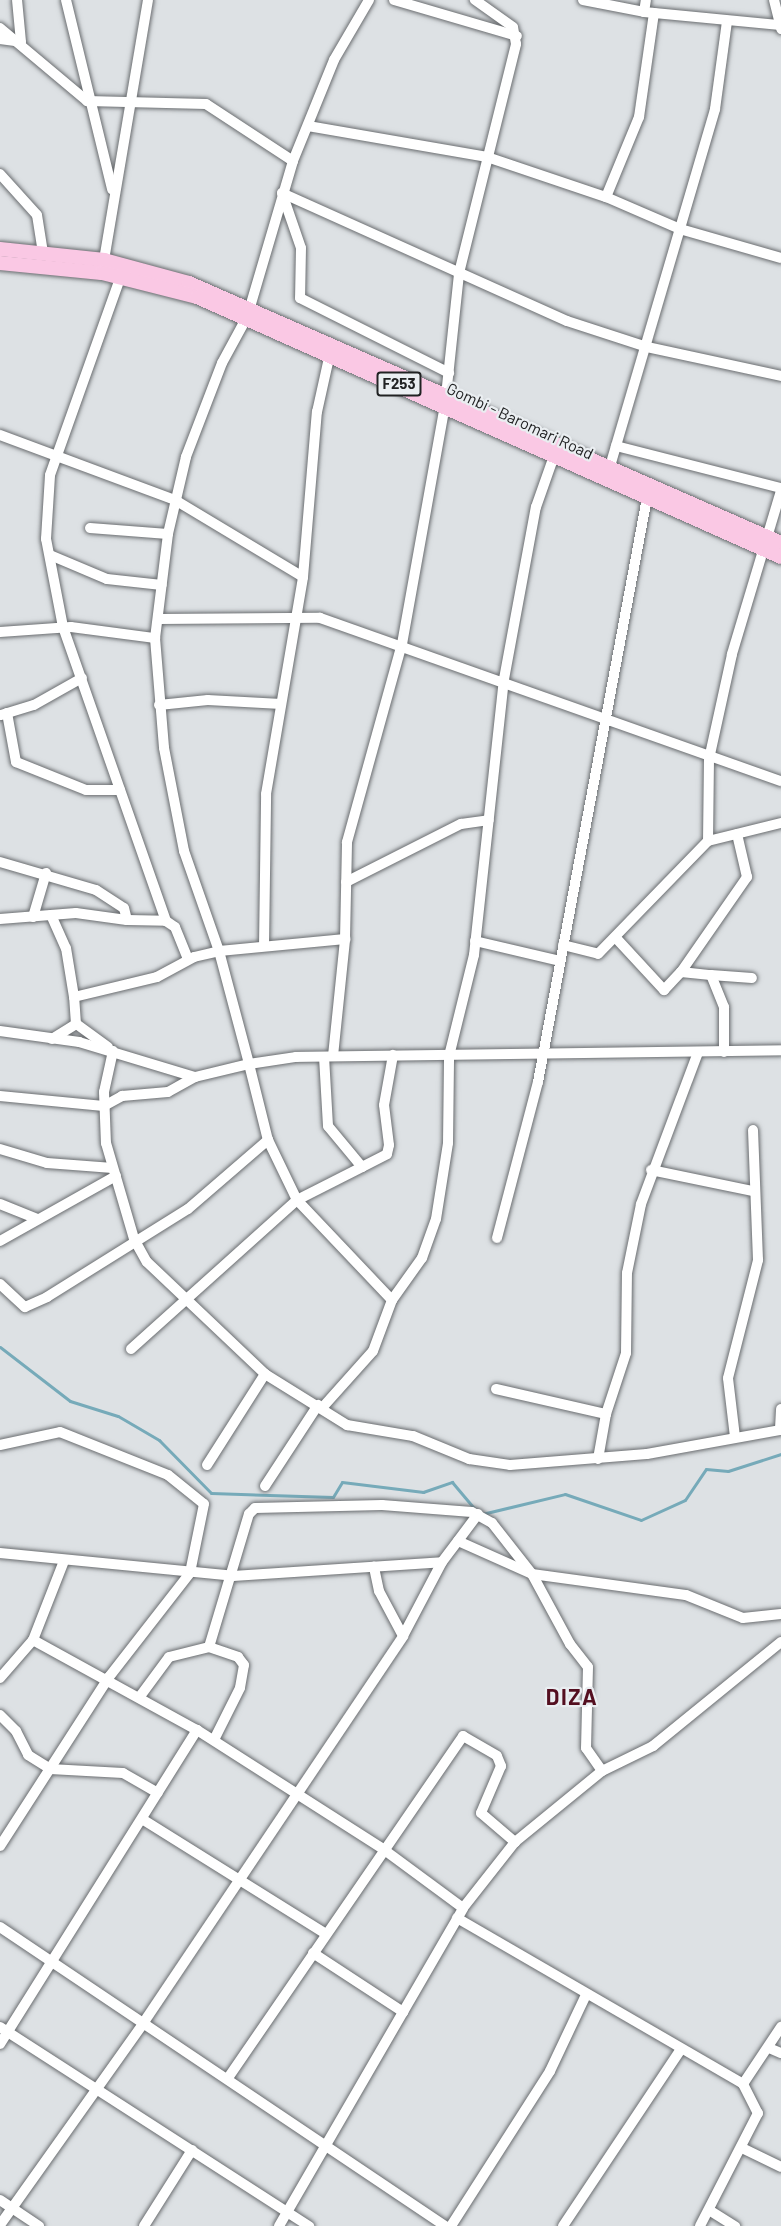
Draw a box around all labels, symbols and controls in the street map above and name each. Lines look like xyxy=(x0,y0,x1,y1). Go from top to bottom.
road number: F253 xyxy=(376,372,422,396)
street label: Gombi - Baromari Road xyxy=(444,379,596,463)
district label: DIZA xyxy=(546,1684,598,1710)

